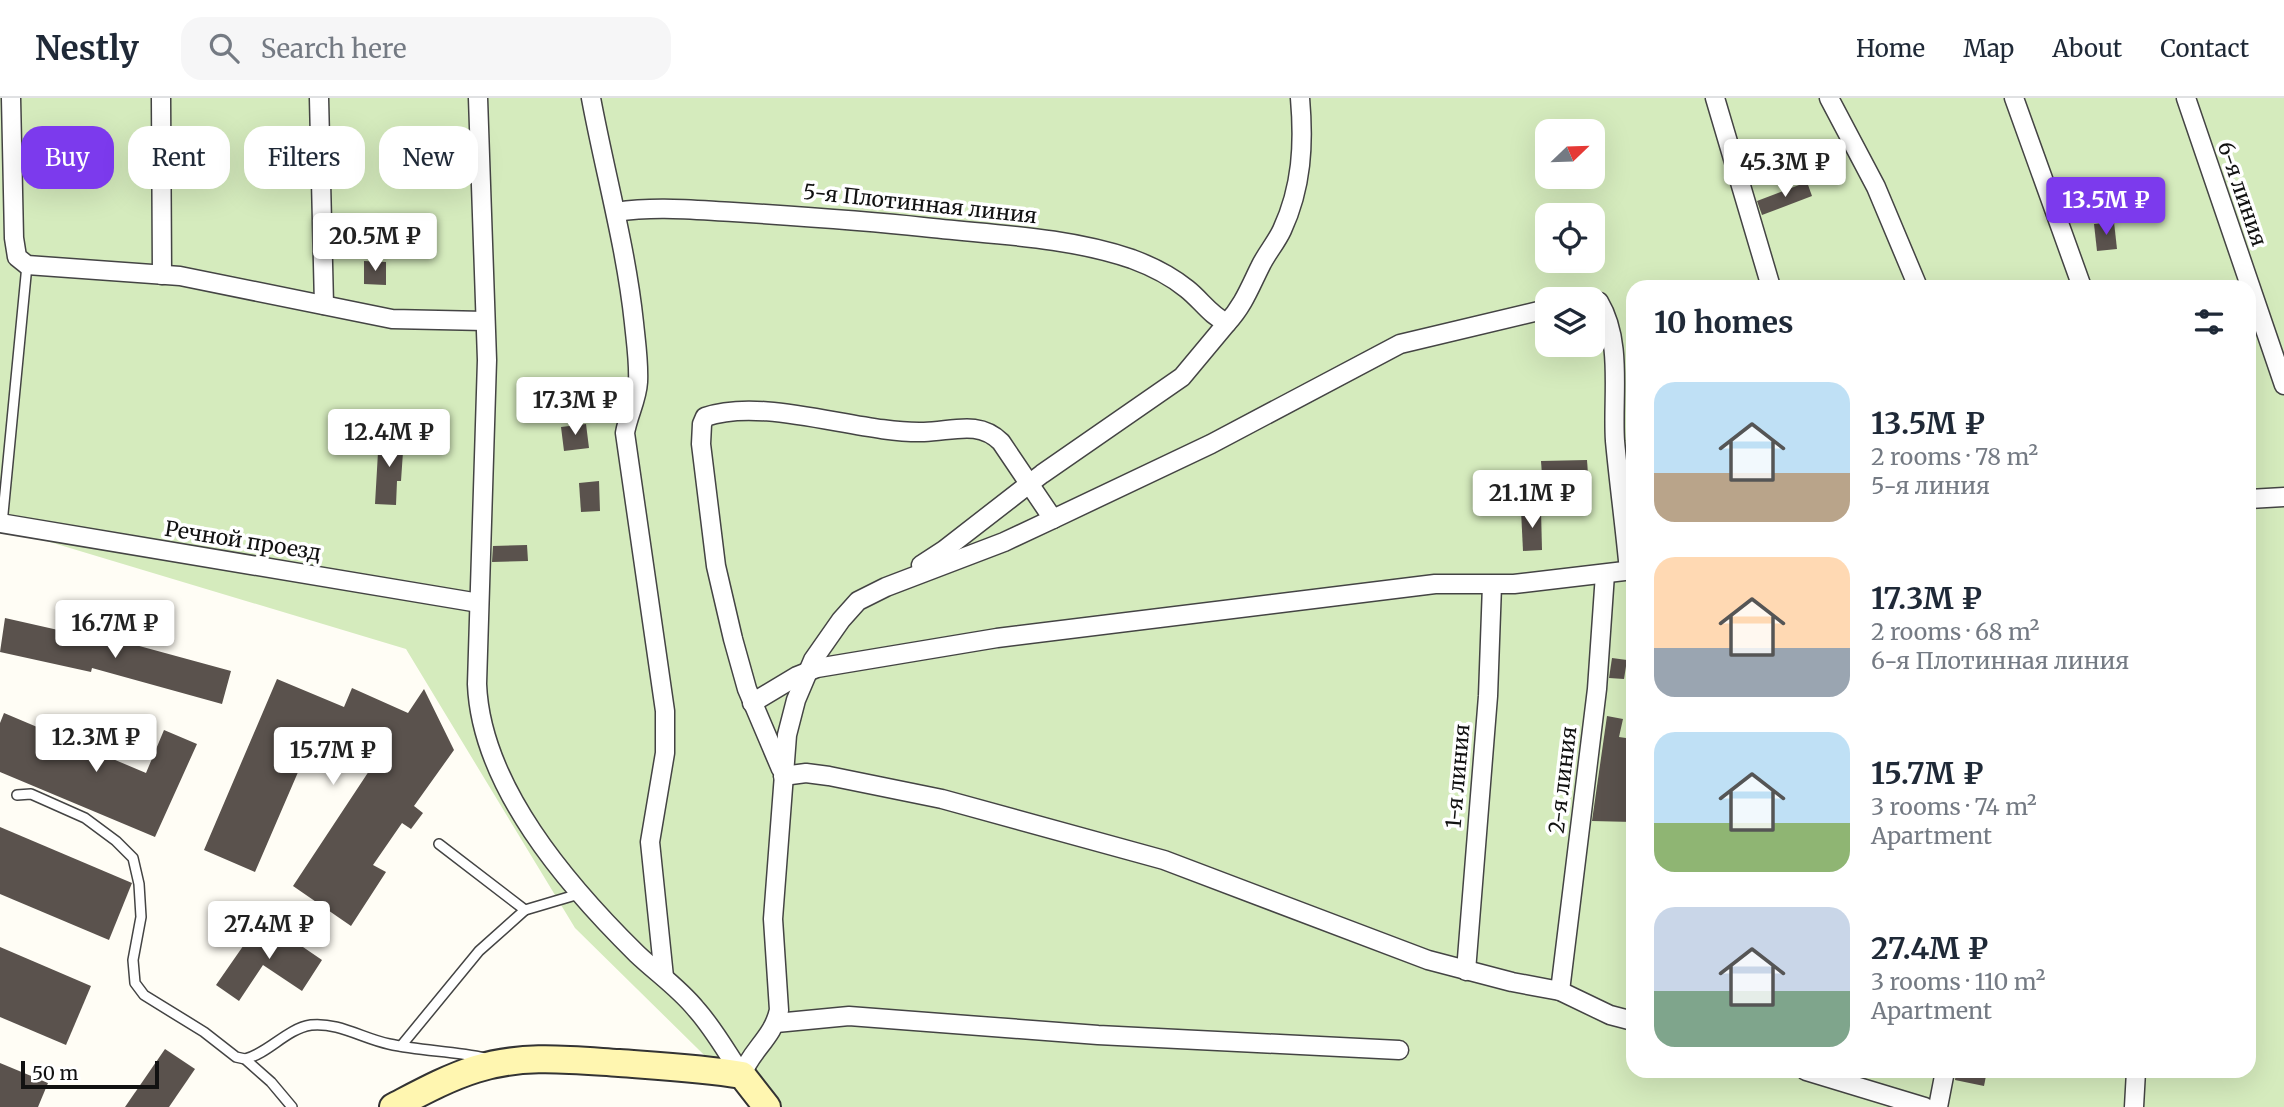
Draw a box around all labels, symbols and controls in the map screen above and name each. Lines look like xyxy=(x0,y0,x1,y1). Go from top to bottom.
search box xyxy=(181,17,671,80)
text: Nestly xyxy=(35,28,139,69)
icon: search xyxy=(205,29,243,67)
text: Search here xyxy=(261,32,407,65)
text: Home xyxy=(1856,33,1925,64)
text: Map xyxy=(1963,33,2014,64)
text: About xyxy=(2052,33,2122,64)
text: Contact xyxy=(2160,33,2249,64)
north arrow xyxy=(1535,119,1605,189)
map controls xyxy=(1535,119,1605,357)
chip: Buy xyxy=(21,126,114,189)
chip: Rent xyxy=(128,126,230,189)
chip: Filters xyxy=(244,126,365,189)
chip: New xyxy=(379,126,478,189)
street label: 6-я линия xyxy=(2212,138,2273,250)
pin: 45.3M ₽ xyxy=(1720,140,1850,199)
text: 45.3M ₽ xyxy=(1740,147,1830,176)
street label: 5-я Плотинная линия xyxy=(802,178,1038,229)
pin: 13.5M ₽ xyxy=(2041,178,2171,237)
text: 13.5M ₽ xyxy=(2062,185,2150,214)
button: locate xyxy=(1535,203,1605,273)
pin: 20.5M ₽ xyxy=(310,214,440,273)
text: 20.5M ₽ xyxy=(329,221,421,250)
button: layers xyxy=(1535,287,1605,357)
text: 10 homes xyxy=(1654,303,1794,341)
icon: filters xyxy=(2190,303,2228,341)
pin: 17.3M ₽ xyxy=(510,378,640,437)
text: 17.3M ₽ xyxy=(532,385,618,414)
text: 13.5M ₽ xyxy=(1871,404,1985,442)
pin: 12.4M ₽ xyxy=(324,410,454,469)
icon: home xyxy=(1710,410,1794,494)
text: 12.4M ₽ xyxy=(344,417,434,446)
text: 2 rooms · 78 m² xyxy=(1871,442,2038,471)
pin: 21.1M ₽ xyxy=(1467,470,1597,530)
text: 5-я линия xyxy=(1871,471,1990,500)
text: 21.1M ₽ xyxy=(1489,478,1575,507)
street label: Речной проезд xyxy=(163,515,323,566)
text: 17.3M ₽ xyxy=(1871,579,1982,617)
icon: home xyxy=(1710,585,1794,669)
pin: 16.7M ₽ xyxy=(50,601,180,660)
text: 16.7M ₽ xyxy=(71,608,159,637)
text: 2 rooms · 68 m² xyxy=(1871,617,2039,646)
text: 6-я Плотинная линия xyxy=(1871,646,2129,675)
pin: 12.3M ₽ xyxy=(31,714,161,774)
text: 12.3M ₽ xyxy=(52,722,140,751)
street label: 1-я линия xyxy=(1439,723,1476,829)
street label: 2-я линия xyxy=(1543,725,1582,835)
pin: 15.7M ₽ xyxy=(268,728,398,787)
text: 15.7M ₽ xyxy=(290,735,376,764)
text: 15.7M ₽ xyxy=(1871,754,1984,792)
icon: home xyxy=(1710,760,1794,844)
text: 3 rooms · 74 m² xyxy=(1871,792,2037,821)
text: Apartment xyxy=(1871,821,1992,850)
pin: 27.4M ₽ xyxy=(204,902,334,961)
text: 27.4M ₽ xyxy=(224,909,314,938)
text: 27.4M ₽ xyxy=(1871,929,1989,967)
icon: home xyxy=(1710,935,1794,1019)
text: 3 rooms · 110 m² xyxy=(1871,967,2045,996)
text: Apartment xyxy=(1871,996,1992,1025)
scale bar xyxy=(21,1058,159,1090)
text: 50 m xyxy=(32,1061,78,1085)

